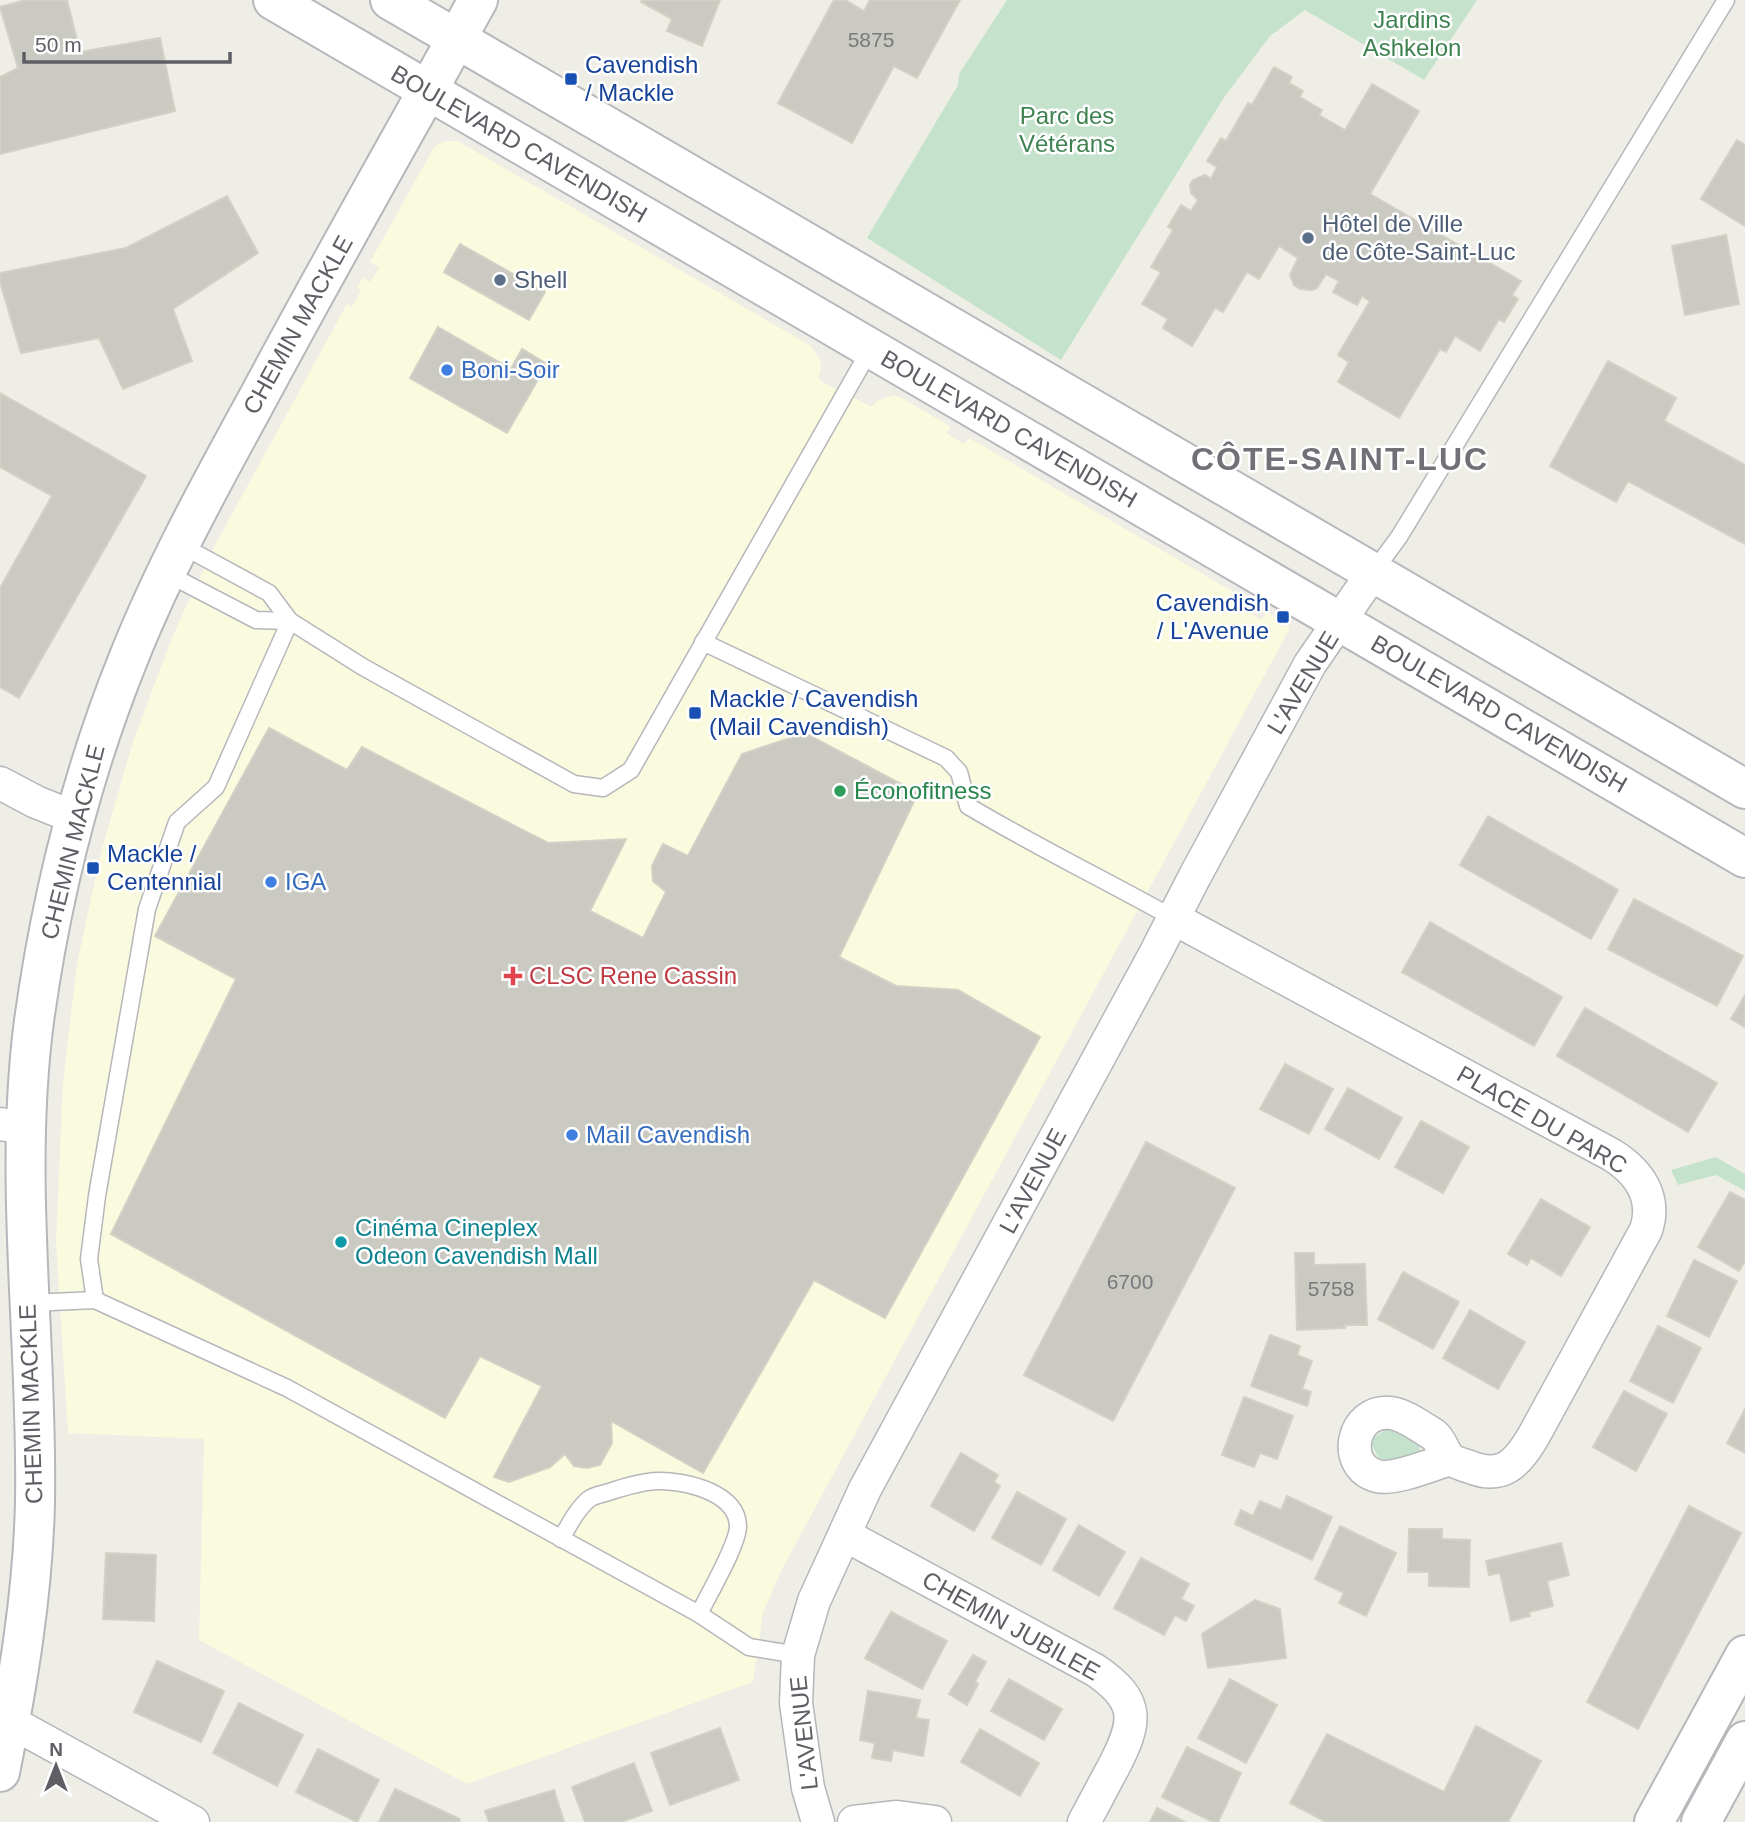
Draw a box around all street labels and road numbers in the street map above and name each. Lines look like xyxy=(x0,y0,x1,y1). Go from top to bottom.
street label: BOULEVARD CAVENDISH xyxy=(386,59,652,228)
street label: CHEMIN MACKLE xyxy=(237,231,358,419)
street label: BOULEVARD CAVENDISH xyxy=(876,344,1142,513)
street label: L'AVENUE xyxy=(1261,627,1344,739)
street label: BOULEVARD CAVENDISH xyxy=(1366,629,1632,798)
street label: CHEMIN MACKLE xyxy=(35,742,110,942)
street label: PLACE DU PARC xyxy=(1453,1060,1632,1179)
street label: L'AVENUE xyxy=(994,1124,1071,1238)
street label: CHEMIN MACKLE xyxy=(14,1304,47,1504)
street label: CHEMIN JUBILEE xyxy=(918,1566,1105,1686)
street label: L'AVENUE xyxy=(784,1675,823,1792)

